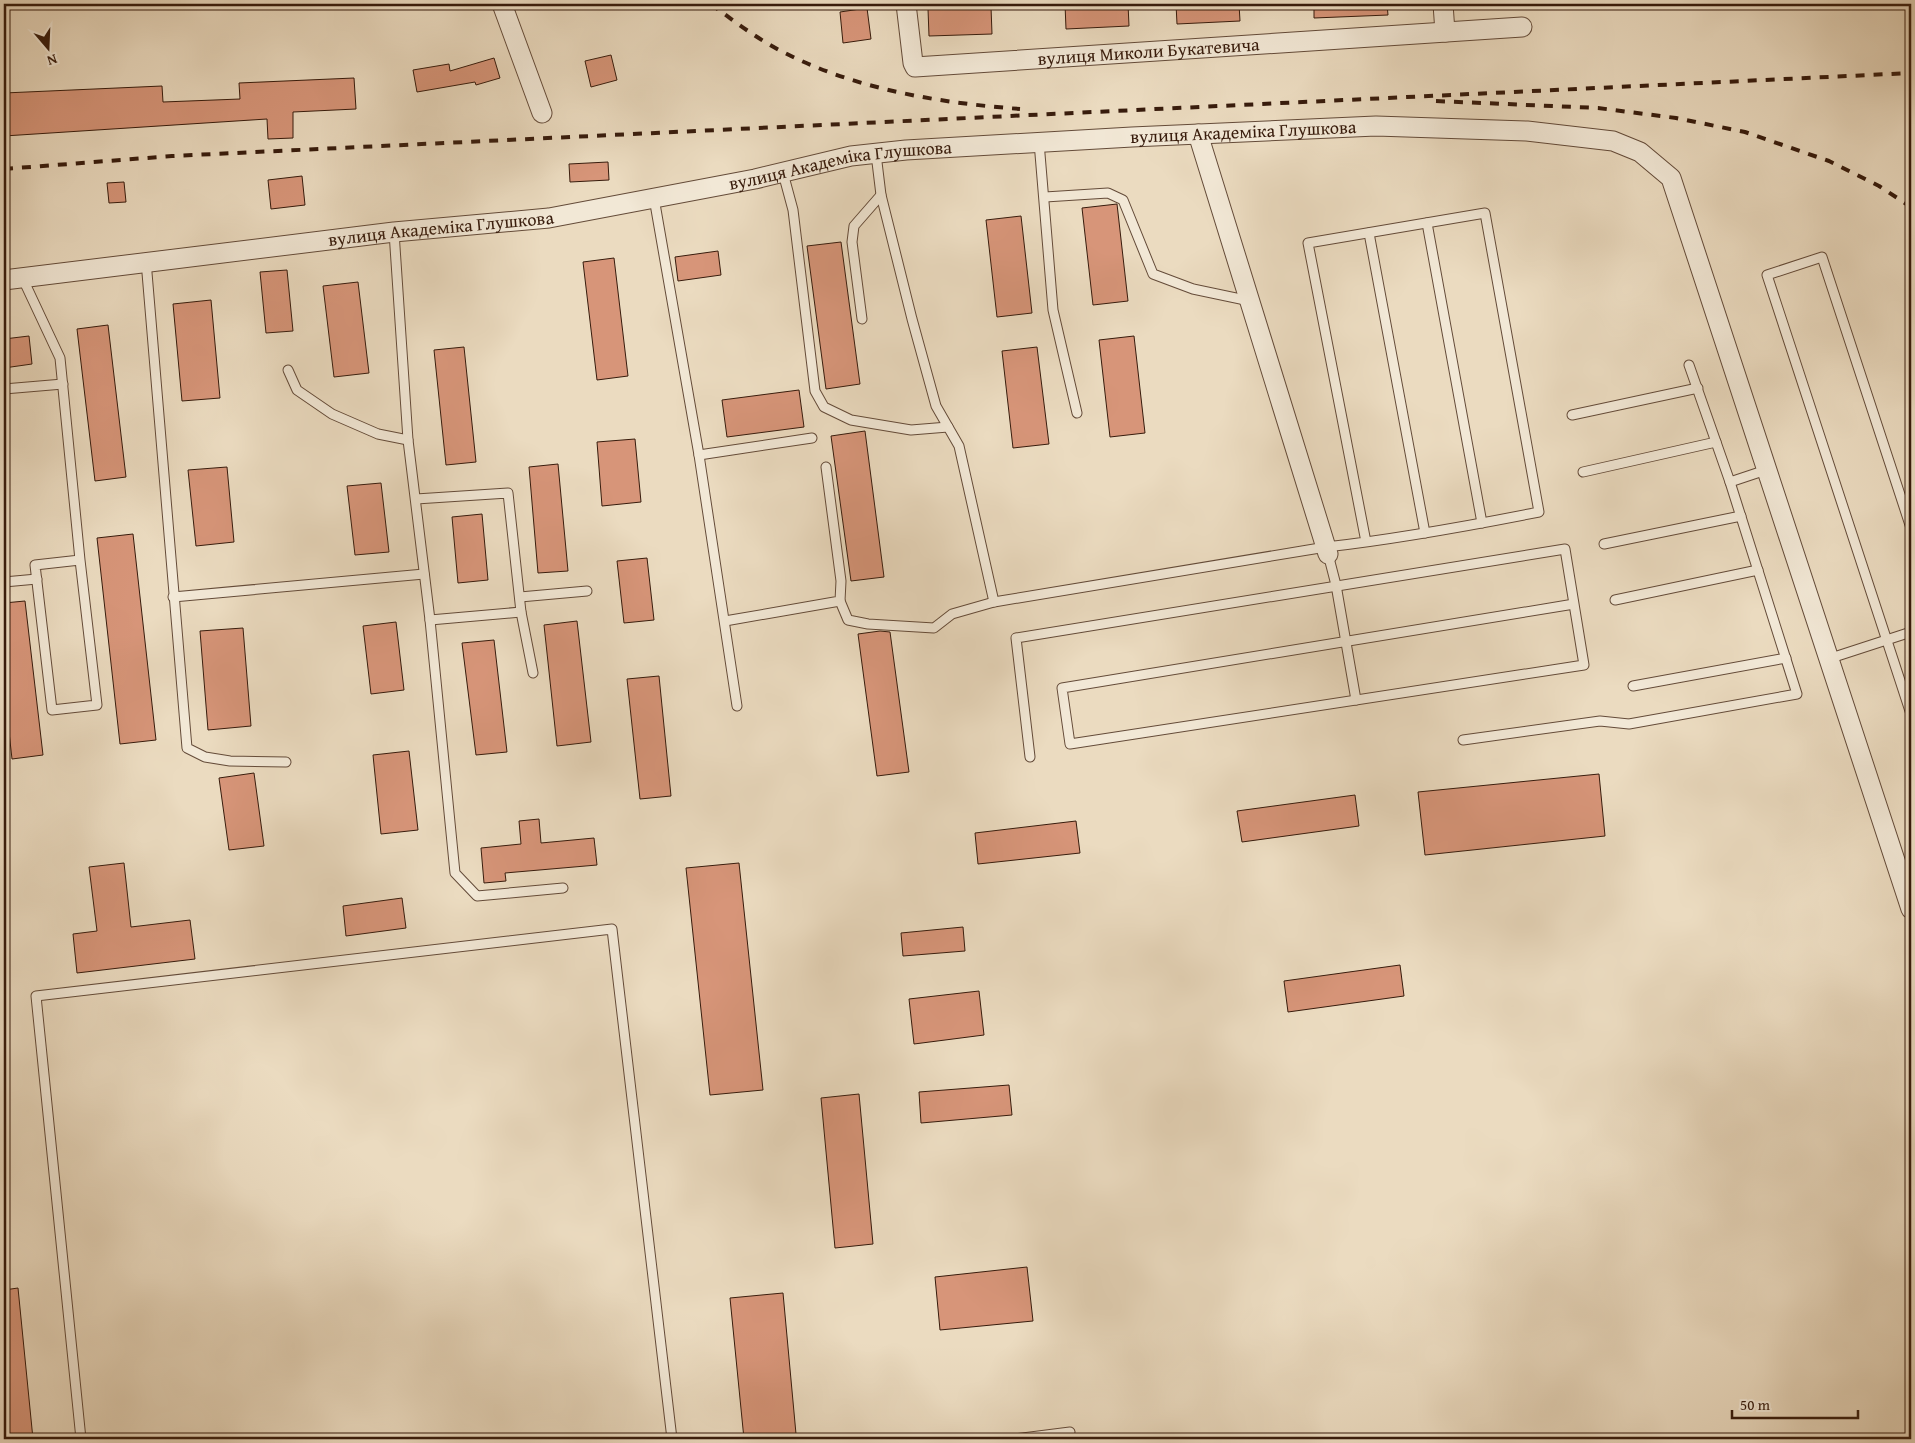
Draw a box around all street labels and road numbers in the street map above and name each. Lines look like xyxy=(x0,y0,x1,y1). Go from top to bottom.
street label: вулиця Миколи Букатевича xyxy=(1037,30,1261,72)
street label: вулиця Академіка Глушкова xyxy=(1130,113,1357,150)
street label: вулиця Академіка Глушкова xyxy=(726,133,953,197)
street label: вулиця Академіка Глушкова xyxy=(327,203,556,253)

